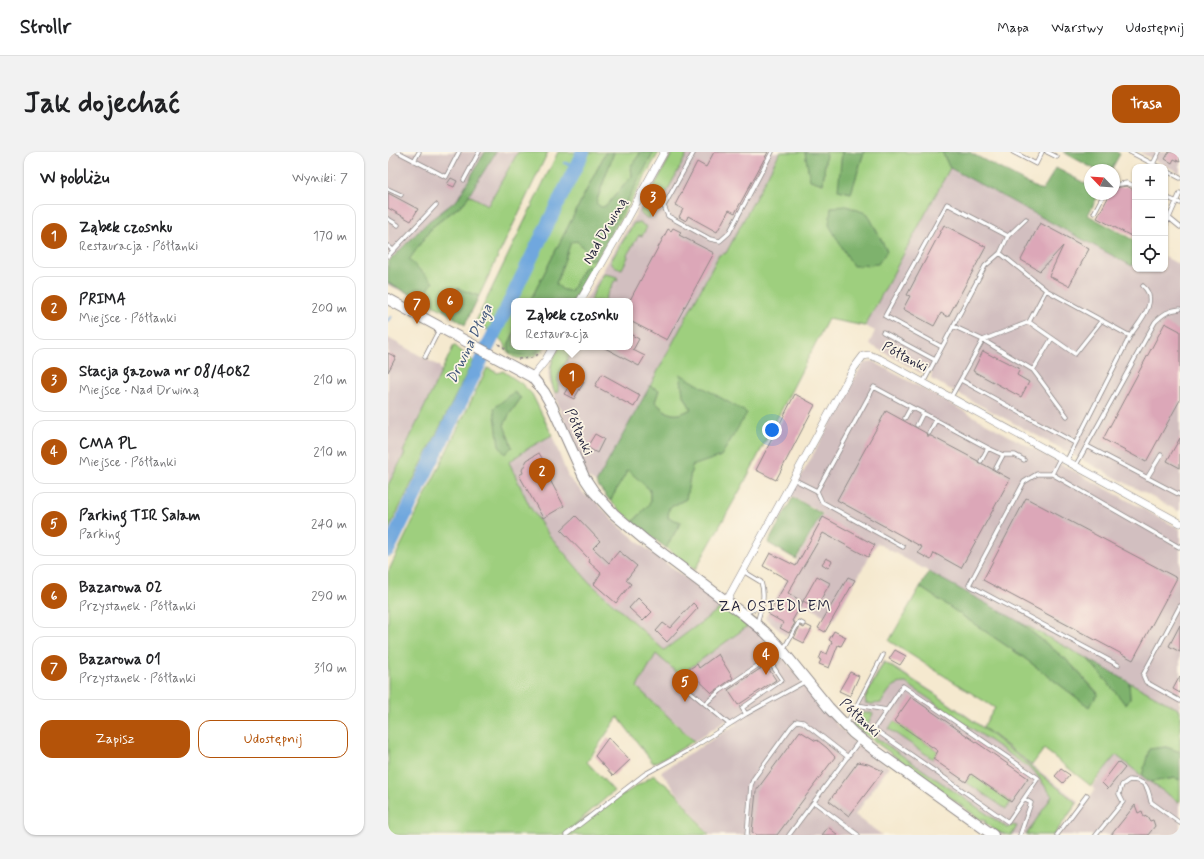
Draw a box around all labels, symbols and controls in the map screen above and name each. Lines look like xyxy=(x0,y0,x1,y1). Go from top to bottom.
text: Strollr xyxy=(20,15,71,40)
text: Mapa xyxy=(997,19,1029,37)
text: Warstwy xyxy=(1051,19,1103,37)
text: Udostępnij xyxy=(1125,19,1184,37)
button: Trasa xyxy=(1112,85,1180,123)
text: Jak dojechać xyxy=(24,86,180,123)
north arrow xyxy=(1084,164,1120,200)
map controls xyxy=(1132,164,1168,272)
button: + xyxy=(1132,164,1168,200)
text: W pobliżu xyxy=(40,167,109,189)
text: Wyniki: 7 xyxy=(292,170,348,187)
pin: 3 xyxy=(640,184,666,217)
street label: Nad Drwiną xyxy=(579,195,631,267)
button: − xyxy=(1132,200,1168,236)
text: Ząbek czosnku xyxy=(79,218,172,238)
text: 1 xyxy=(51,228,57,245)
text: 170 m xyxy=(313,228,347,245)
button: locate xyxy=(1132,236,1168,272)
text: Restauracja · Półłanki xyxy=(79,238,198,255)
pin: 6 xyxy=(437,288,463,321)
text: PRIMA xyxy=(79,290,126,310)
pin: 7 xyxy=(404,291,430,324)
popup xyxy=(511,298,633,350)
text: 2 xyxy=(51,300,57,317)
text: 200 m xyxy=(312,300,347,317)
water label: Drwina Długa xyxy=(442,300,498,387)
text: Ząbek czosnku xyxy=(525,306,619,326)
text: Miejsce · Półłanki xyxy=(79,310,177,327)
text: Restauracja xyxy=(525,326,589,343)
street label: Półłanki xyxy=(879,337,931,377)
text: Stacja gazowa nr 08/4082 xyxy=(79,362,250,382)
pin: 1 xyxy=(559,363,585,396)
text: 3 xyxy=(51,372,57,389)
text: 210 m xyxy=(313,372,347,389)
text: Miejsce · Nad Drwiną xyxy=(79,382,199,399)
street label: Półłanki xyxy=(561,406,597,458)
your location xyxy=(762,420,782,440)
text: CMA PL xyxy=(79,434,137,454)
text: 4 xyxy=(50,444,58,461)
text: 210 m xyxy=(313,444,347,461)
text: Miejsce · Półłanki xyxy=(79,454,177,471)
pin: 2 xyxy=(529,458,555,491)
text: Parking TIR Salam xyxy=(79,506,201,526)
text: 5 xyxy=(50,516,58,533)
text: 240 m xyxy=(311,516,347,533)
text: Parking xyxy=(79,526,121,543)
text: Bazarowa 02 xyxy=(79,578,162,598)
text: 6 xyxy=(51,588,57,605)
text: 290 m xyxy=(311,588,347,605)
district label: ZA OSIEDLEM xyxy=(719,597,831,617)
text: Przystanek · Półłanki xyxy=(79,598,196,615)
pin: 4 xyxy=(753,642,779,675)
text: Bazarowa 01 xyxy=(79,650,161,670)
text: 7 xyxy=(50,660,58,677)
text: 310 m xyxy=(314,660,347,677)
pin: 5 xyxy=(672,669,698,702)
text: Przystanek · Półłanki xyxy=(79,670,196,687)
street label: Półłanki xyxy=(836,695,884,741)
button: Zapisz xyxy=(40,720,190,758)
button: Udostępnij xyxy=(198,720,348,758)

